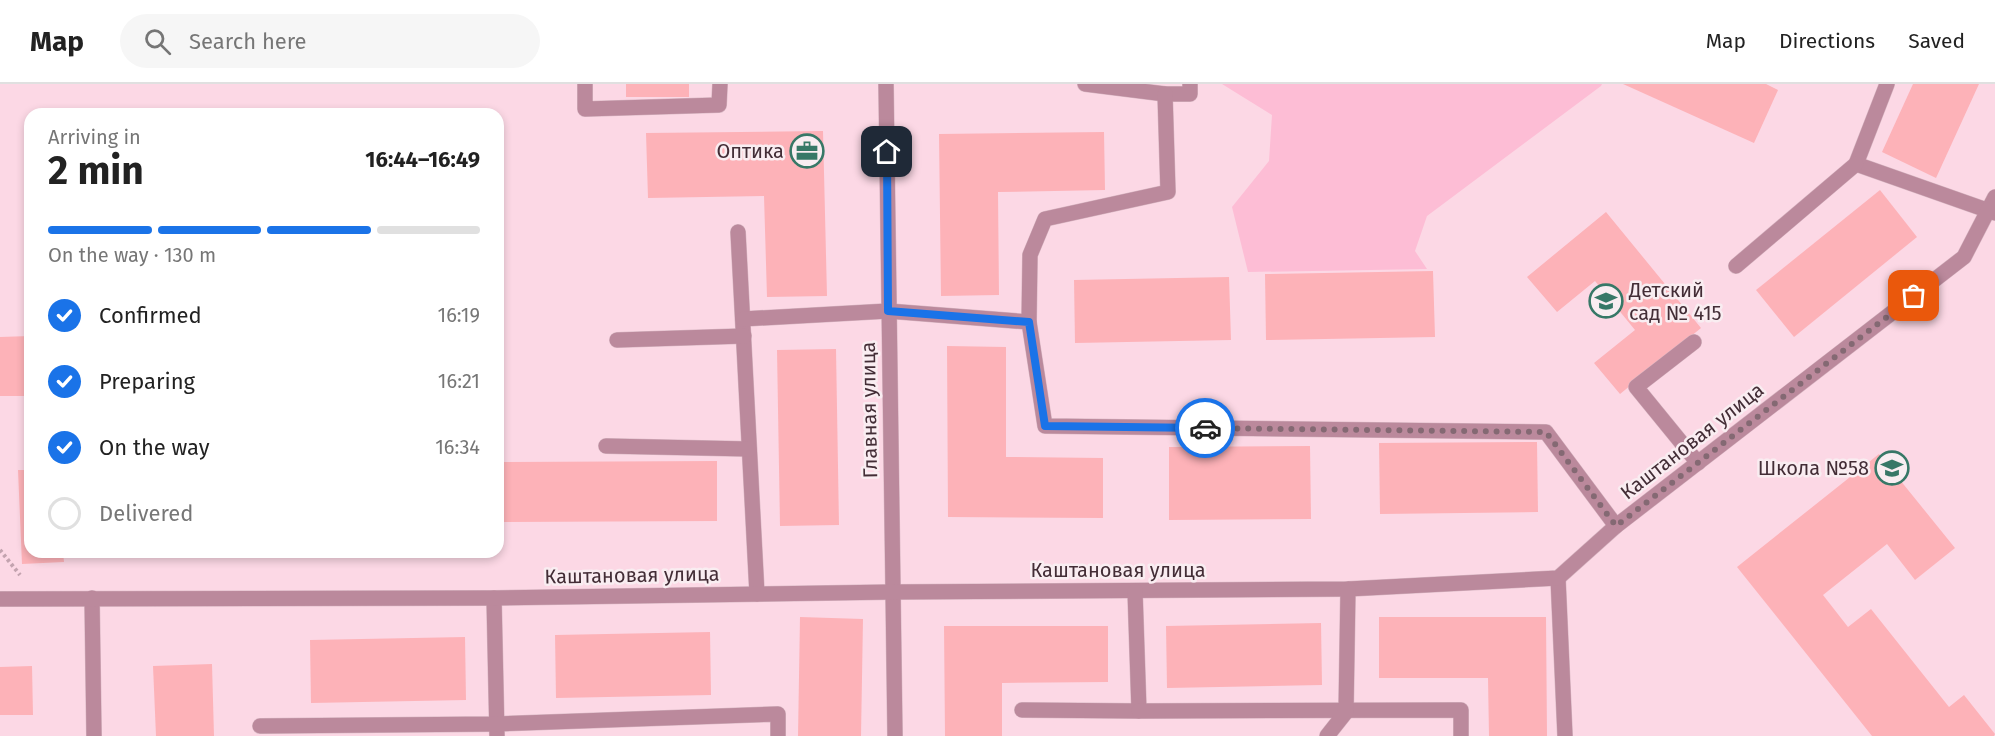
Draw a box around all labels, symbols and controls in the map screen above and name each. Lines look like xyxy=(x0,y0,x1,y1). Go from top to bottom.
search box xyxy=(120,14,540,68)
text: Map xyxy=(30,25,84,58)
icon: search xyxy=(141,25,174,58)
text: Search here xyxy=(189,28,307,55)
text: Map xyxy=(1706,28,1746,54)
text: Directions xyxy=(1779,28,1875,54)
text: Saved xyxy=(1908,28,1965,54)
text: Arriving in xyxy=(48,125,141,149)
pin xyxy=(861,126,912,177)
office icon: Оптика xyxy=(789,133,825,169)
icon: home xyxy=(870,135,903,168)
place label: Оптика xyxy=(716,139,784,163)
text: 16:44–16:49 xyxy=(365,146,480,173)
text: 2 min xyxy=(48,148,144,194)
text: On the way · 130 m xyxy=(48,243,216,267)
pin xyxy=(1888,270,1939,321)
place label: Детский сад № 415 xyxy=(1628,278,1722,325)
icon: bag xyxy=(1897,279,1930,312)
school or university icon: Детский сад № 415 xyxy=(1588,283,1624,319)
icon: check xyxy=(48,299,81,332)
text: Confirmed xyxy=(99,302,202,329)
text: 16:19 xyxy=(438,303,480,327)
street label: Главная улица xyxy=(856,341,882,479)
icon: check xyxy=(48,365,81,398)
text: Preparing xyxy=(99,368,195,395)
text: 16:21 xyxy=(438,369,480,393)
street label: Каштановая улица xyxy=(1616,378,1768,504)
courier xyxy=(1175,398,1235,458)
icon: car xyxy=(1189,412,1222,445)
icon: check xyxy=(48,431,81,464)
text: On the way xyxy=(99,434,210,461)
text: 16:34 xyxy=(435,435,480,459)
school or university icon: Школа №58 xyxy=(1874,450,1910,486)
place label: Школа №58 xyxy=(1758,456,1869,480)
text: Delivered xyxy=(99,500,194,527)
street label: Каштановая улица xyxy=(1030,558,1206,582)
street label: Каштановая улица xyxy=(544,561,720,589)

